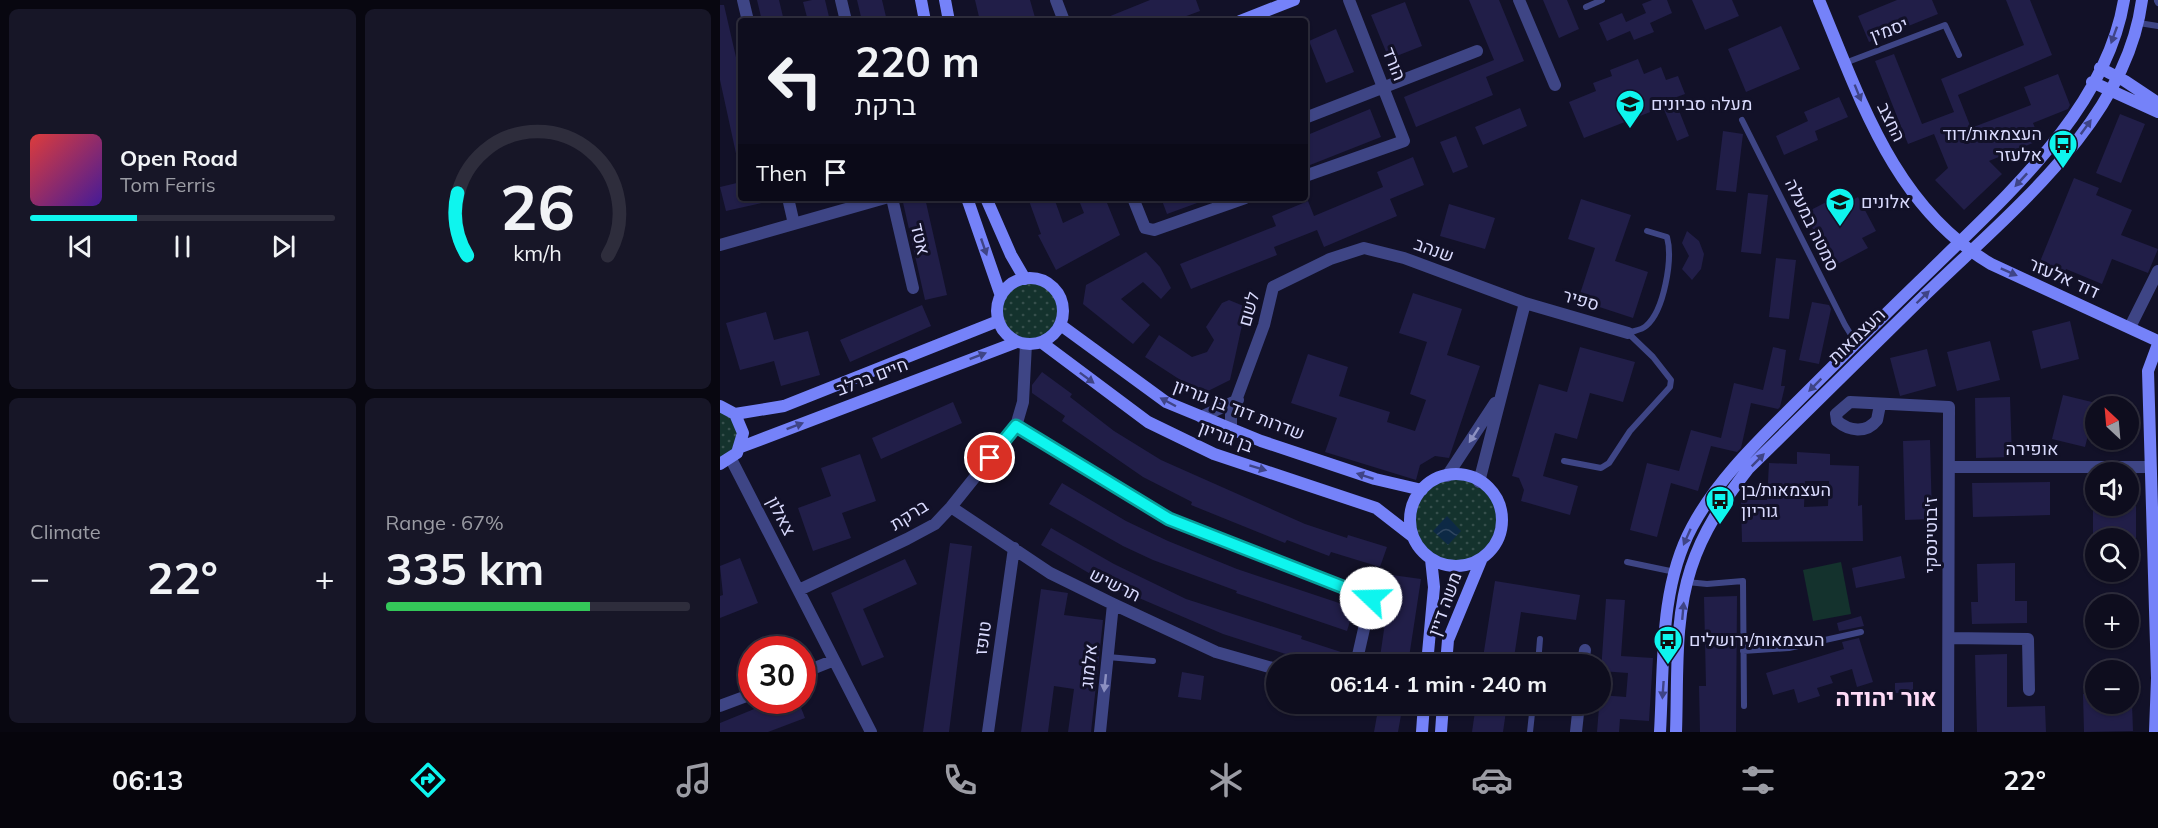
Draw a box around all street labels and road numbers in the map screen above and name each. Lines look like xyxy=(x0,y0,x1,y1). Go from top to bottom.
street label: יסמין xyxy=(1867,12,1911,47)
street label: הורד xyxy=(1377,44,1412,84)
street label: החצב xyxy=(1872,98,1911,145)
street label: סמטה במעלה xyxy=(1780,175,1845,275)
street label: אטד xyxy=(906,221,935,257)
street label: שנהב xyxy=(1411,232,1457,267)
street label: דוד אלעזר xyxy=(2025,252,2103,303)
street label: ספיר xyxy=(1560,283,1602,316)
street label: לשם xyxy=(1233,289,1264,329)
street label: העצמאות xyxy=(1823,303,1890,368)
street label: חיים ברלב xyxy=(833,352,911,401)
street label: שדרות דוד בן גוריון xyxy=(1170,375,1308,445)
street label: בן גוריון xyxy=(1196,417,1256,457)
street label: אופירה xyxy=(2006,437,2059,460)
street label: צאלון xyxy=(762,492,801,539)
street label: ברקת xyxy=(885,494,933,535)
street label: ז'בוטינסקי xyxy=(1919,497,1942,573)
street label: תרשיש xyxy=(1086,562,1145,607)
street label: משה דיין xyxy=(1422,569,1467,639)
street label: טופז xyxy=(969,619,996,656)
street label: אלמוג xyxy=(1075,643,1102,689)

